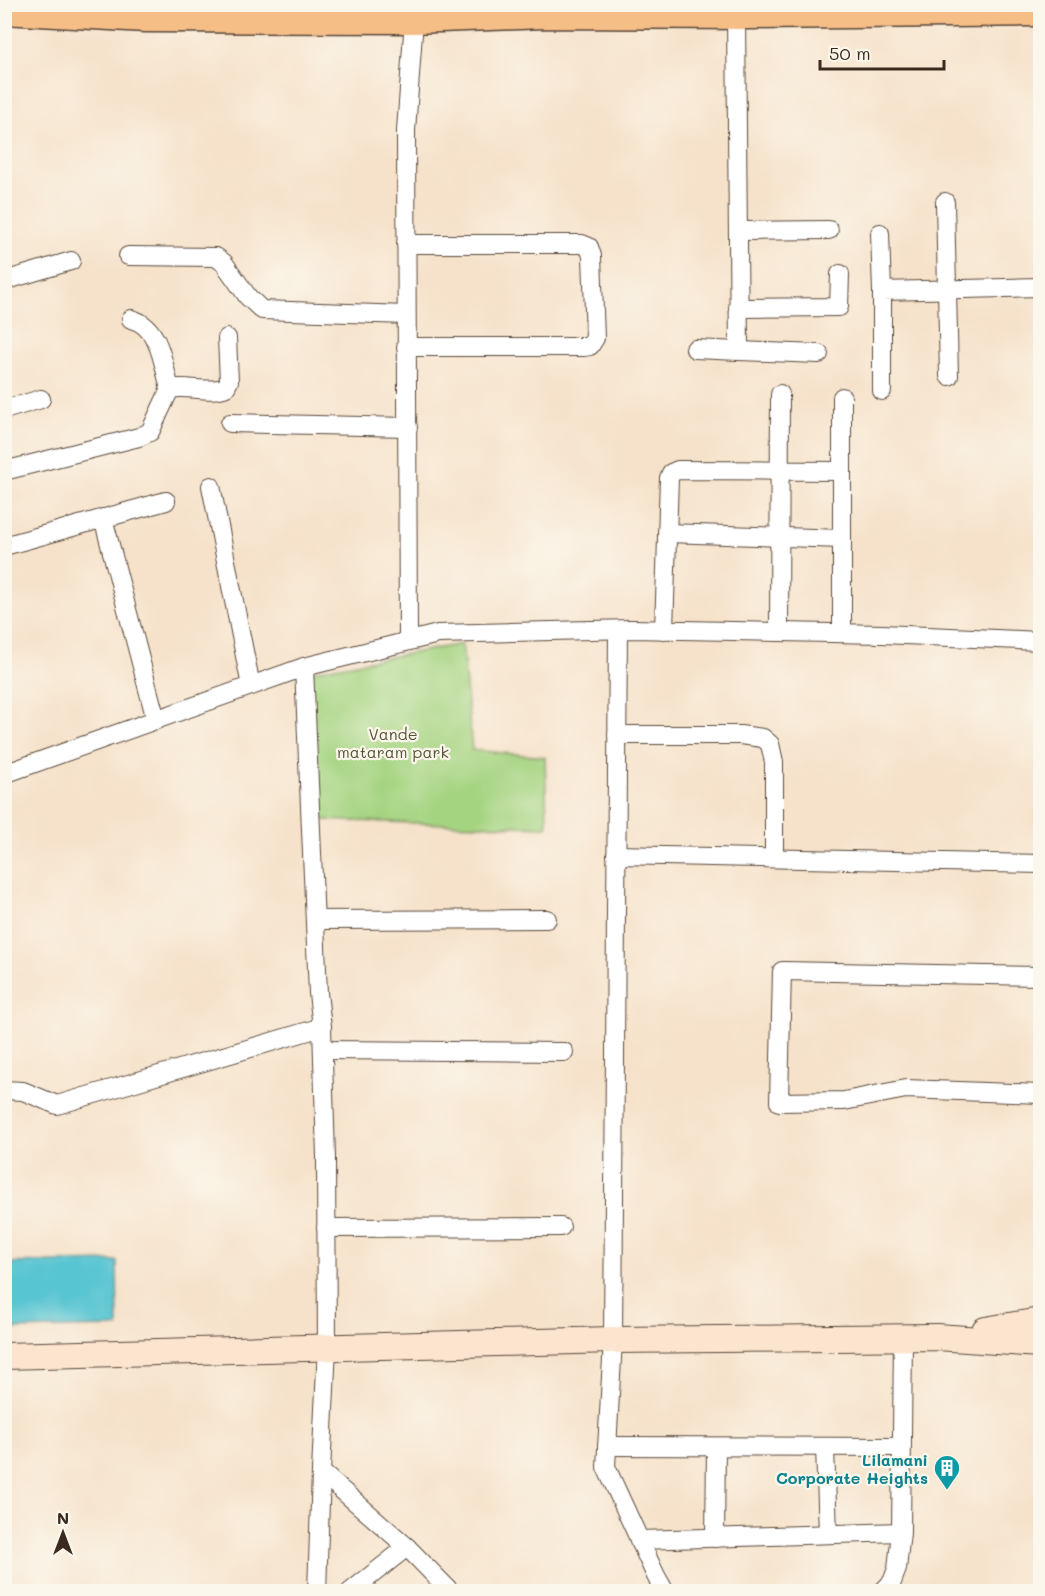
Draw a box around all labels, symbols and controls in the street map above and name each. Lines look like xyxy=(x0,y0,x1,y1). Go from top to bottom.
scale bar xyxy=(820,33,944,71)
text: 50 m xyxy=(829,41,871,65)
park label: Vande mataram park xyxy=(337,723,449,762)
place label: Lilamani Corporate Heights xyxy=(776,1449,928,1488)
building icon: Lilamani Corporate Heights xyxy=(932,1453,962,1491)
north arrow xyxy=(33,1503,93,1563)
text: N xyxy=(57,1507,69,1528)

